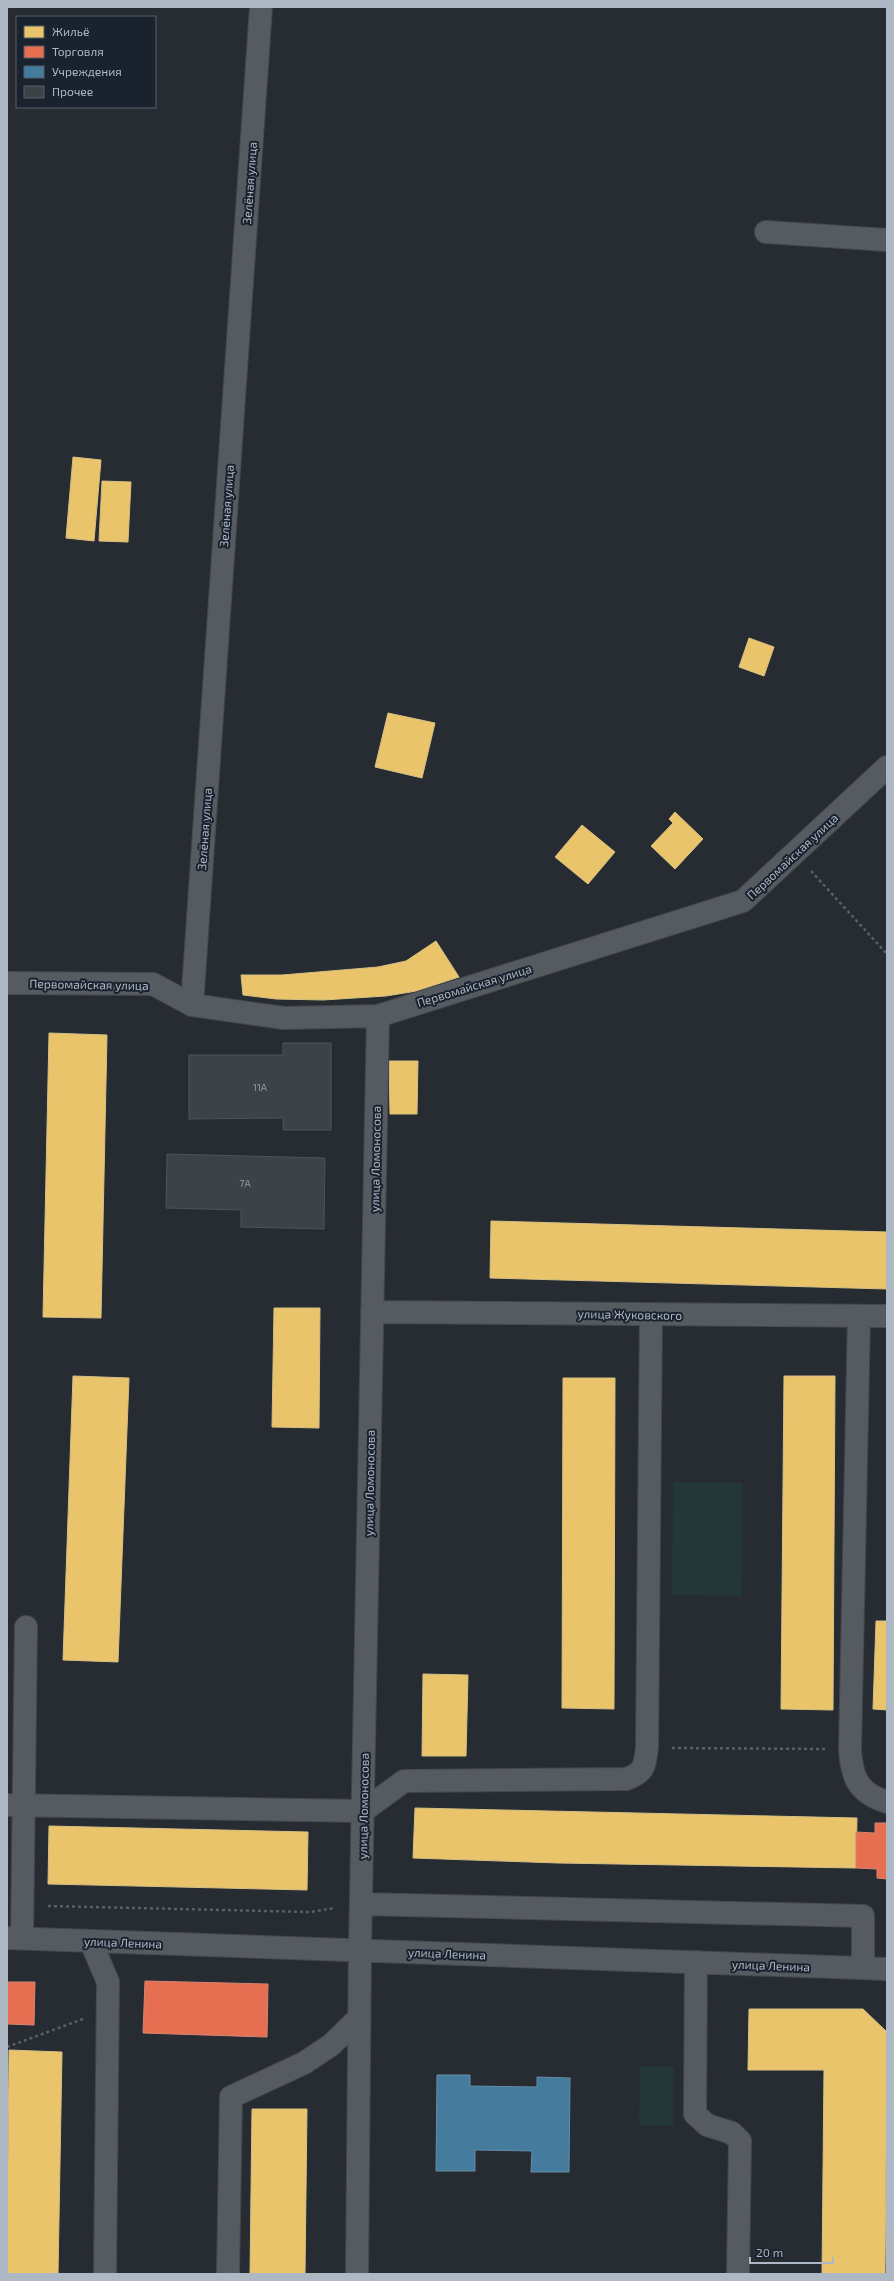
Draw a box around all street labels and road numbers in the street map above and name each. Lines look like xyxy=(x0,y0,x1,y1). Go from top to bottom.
street label: Зелёная улица xyxy=(239,141,260,225)
street label: Зелёная улица xyxy=(216,464,237,548)
street label: Зелёная улица xyxy=(194,787,215,871)
street label: Первомайская улица xyxy=(744,810,841,903)
street label: Первомайская улица xyxy=(415,961,533,1010)
street label: Первомайская улица xyxy=(29,976,149,993)
street label: улица Ломоносова xyxy=(367,1106,384,1212)
street label: улица Жуковского xyxy=(578,1306,683,1323)
street label: улица Ломоносова xyxy=(361,1430,378,1536)
street label: улица Ломоносова xyxy=(355,1753,372,1859)
street label: улица Ленина xyxy=(84,1934,162,1951)
street label: улица Ленина xyxy=(408,1945,486,1962)
street label: улица Ленина xyxy=(732,1957,810,1974)

